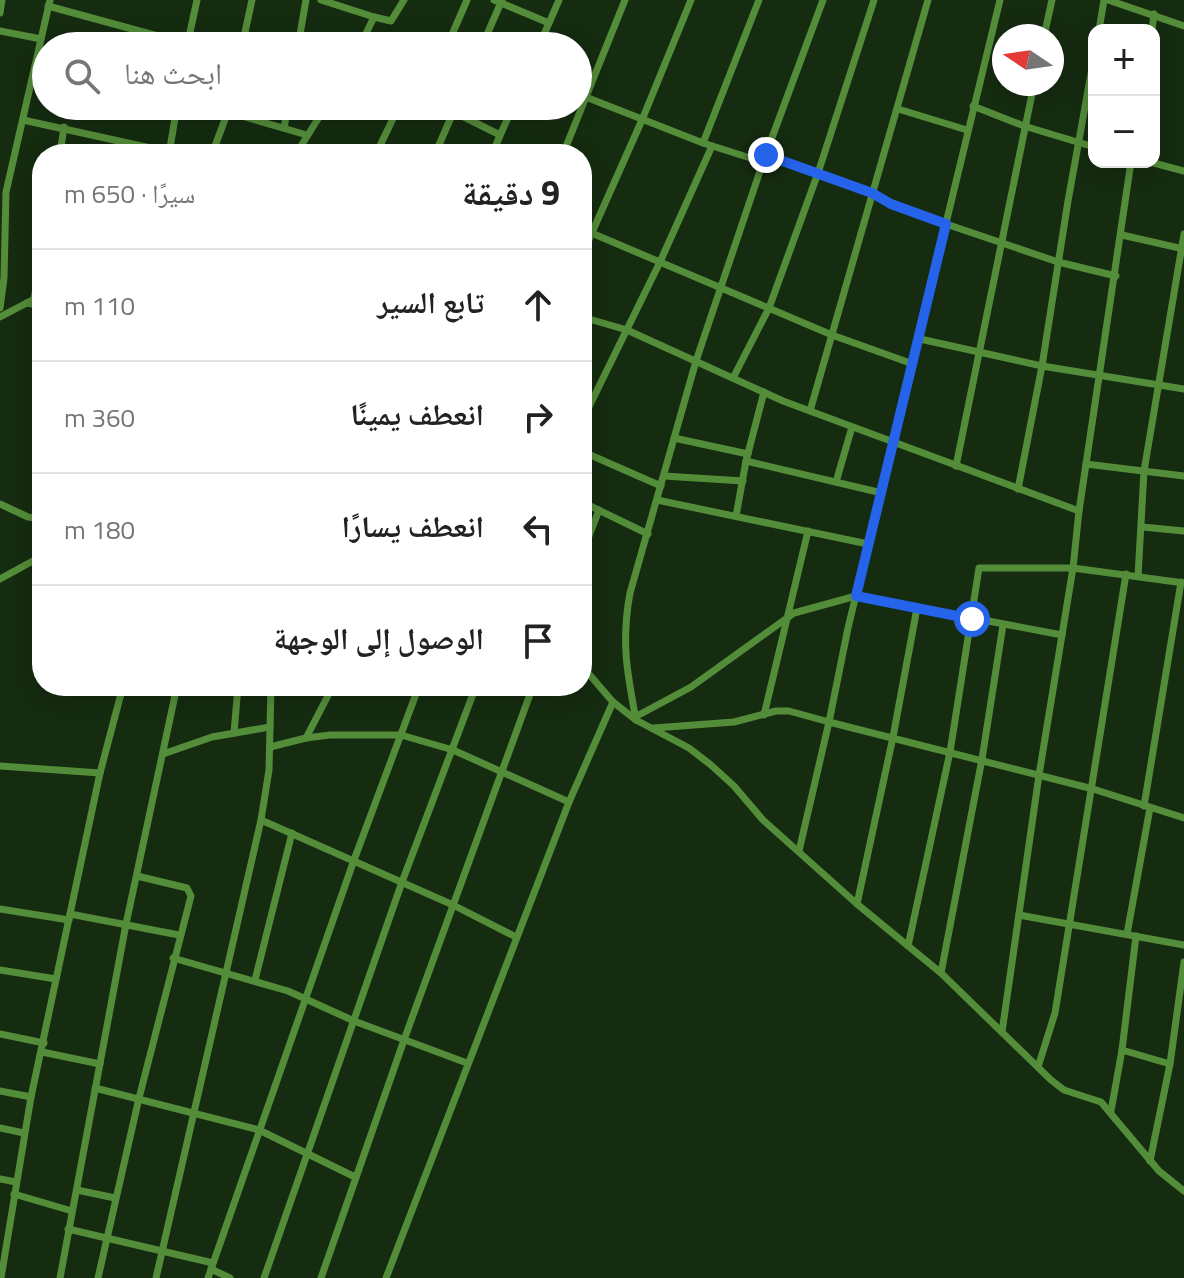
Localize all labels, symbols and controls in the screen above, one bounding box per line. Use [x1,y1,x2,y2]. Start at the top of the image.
north arrow [992,24,1064,96]
map controls [1088,24,1160,168]
button: + [1088,24,1160,96]
search box [32,32,592,120]
text: ابحث هنا [124,50,222,96]
icon: search [60,54,104,98]
button: − [1088,96,1160,168]
route end [748,137,784,173]
text: 9 دقيقة [462,166,560,218]
text: سيرًا · 650 m [64,174,195,213]
text: تابع السير [377,279,484,325]
icon: ahead [516,283,560,327]
text: 110 m [64,286,135,325]
text: انعطف يمينًا [350,391,484,437]
icon: right [516,395,560,439]
text: 360 m [64,398,135,437]
text: انعطف يسارًا [341,503,484,549]
icon: left [516,507,560,551]
text: 180 m [64,510,135,549]
route start [954,601,990,637]
text: الوصول إلى الوجهة [274,615,484,661]
icon: arrive [516,619,560,663]

